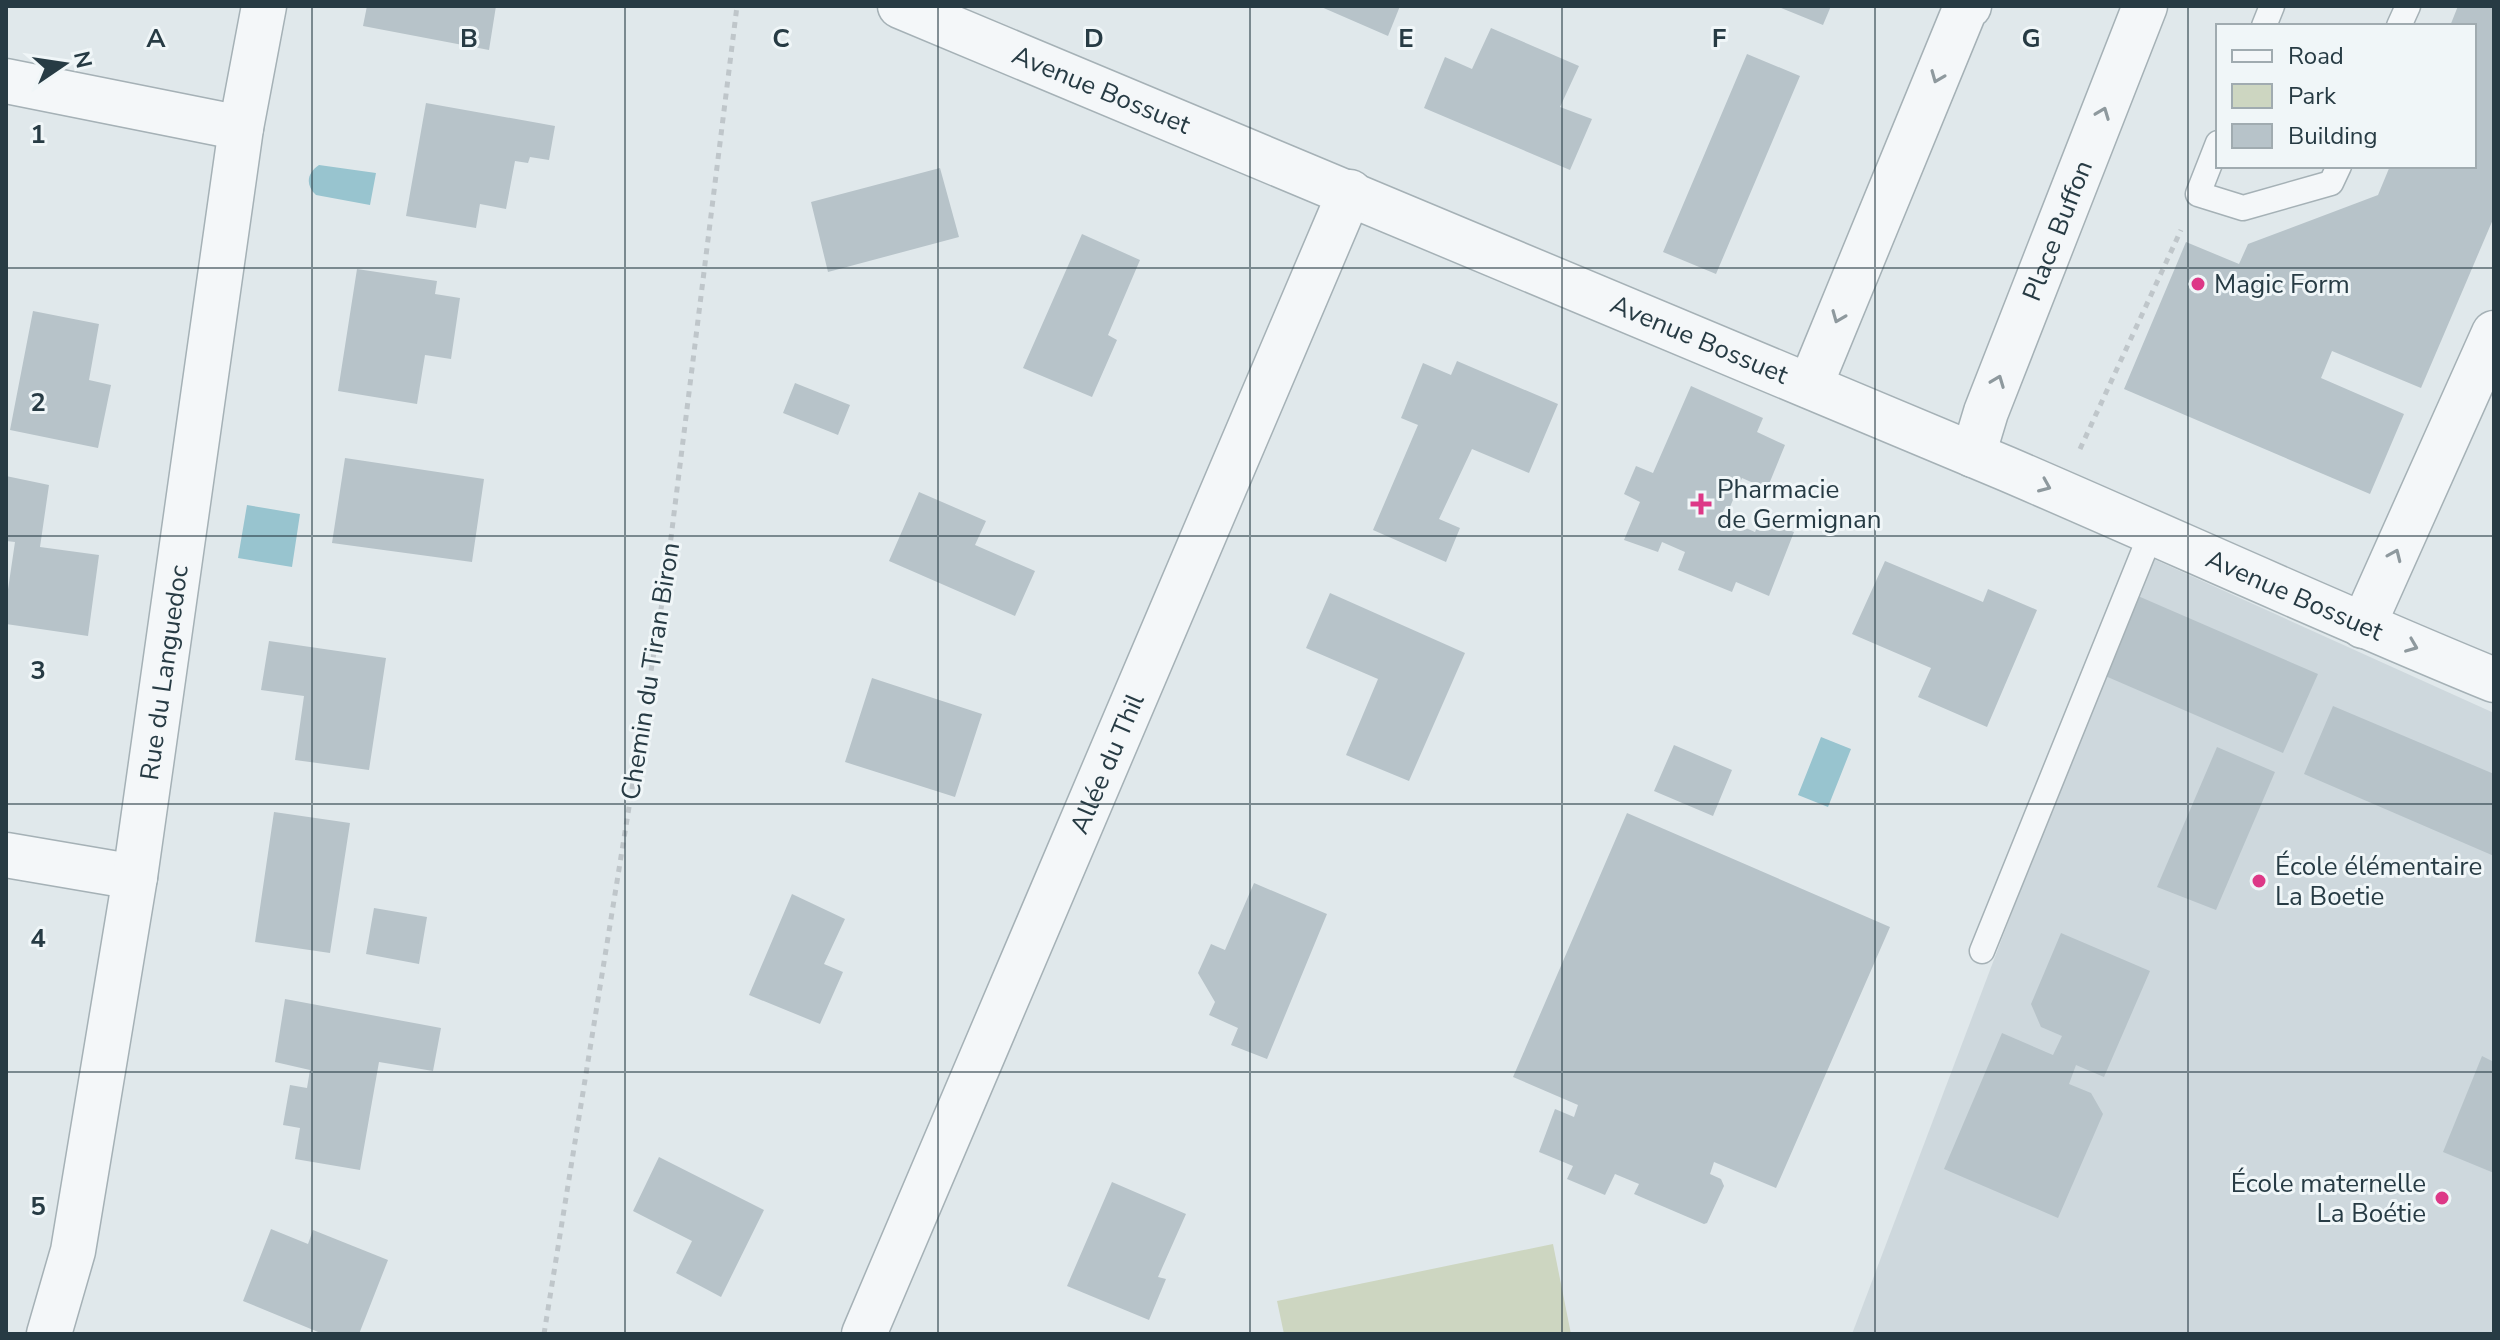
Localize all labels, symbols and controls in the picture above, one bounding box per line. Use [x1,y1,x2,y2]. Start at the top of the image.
text: A [146,21,166,56]
text: B [460,21,478,56]
text: C [772,21,790,56]
text: D [1084,21,1104,56]
text: E [1398,21,1414,56]
text: F [1712,21,1726,56]
text: G [2021,21,2041,56]
north arrow [24,24,104,104]
legend [2216,24,2476,168]
street label: Avenue Bossuet [1007,37,1196,143]
text: Road [2288,40,2344,72]
text: N [66,48,99,71]
one-way arrow [1931,69,1947,83]
text: Park [2288,80,2337,112]
one-way arrow [2093,107,2110,121]
text: 1 [30,117,46,152]
text: Building [2288,120,2378,152]
street label: Place Buffon [2014,155,2101,306]
place label: Magic Form [2214,267,2350,302]
marker: Magic Form [2189,275,2207,293]
street label: Avenue Bossuet [1605,287,1794,393]
one-way arrow [1831,309,1848,323]
one-way arrow [1988,375,2005,389]
text: 2 [30,385,46,420]
place label: Pharmacie de Germignan [1717,472,1882,537]
one-way arrow [2037,476,2051,492]
marker: Pharmacie de Germignan [1692,495,1710,513]
street label: Chemin du Tiran Biron [613,540,688,802]
street label: Avenue Bossuet [2200,541,2389,650]
one-way arrow [2385,549,2401,563]
street label: Rue du Languedoc [132,563,197,783]
one-way arrow [2404,636,2418,653]
text: 3 [30,653,46,688]
street label: Allée du Thil [1062,688,1153,839]
place label: École élémentaire La Boetie [2275,849,2482,914]
marker: École élémentaire La Boetie [2250,872,2268,890]
text: 4 [30,921,46,956]
place label: École maternelle La Boétie [2231,1166,2426,1231]
text: 5 [30,1189,46,1224]
marker: École maternelle La Boétie [2433,1189,2451,1207]

